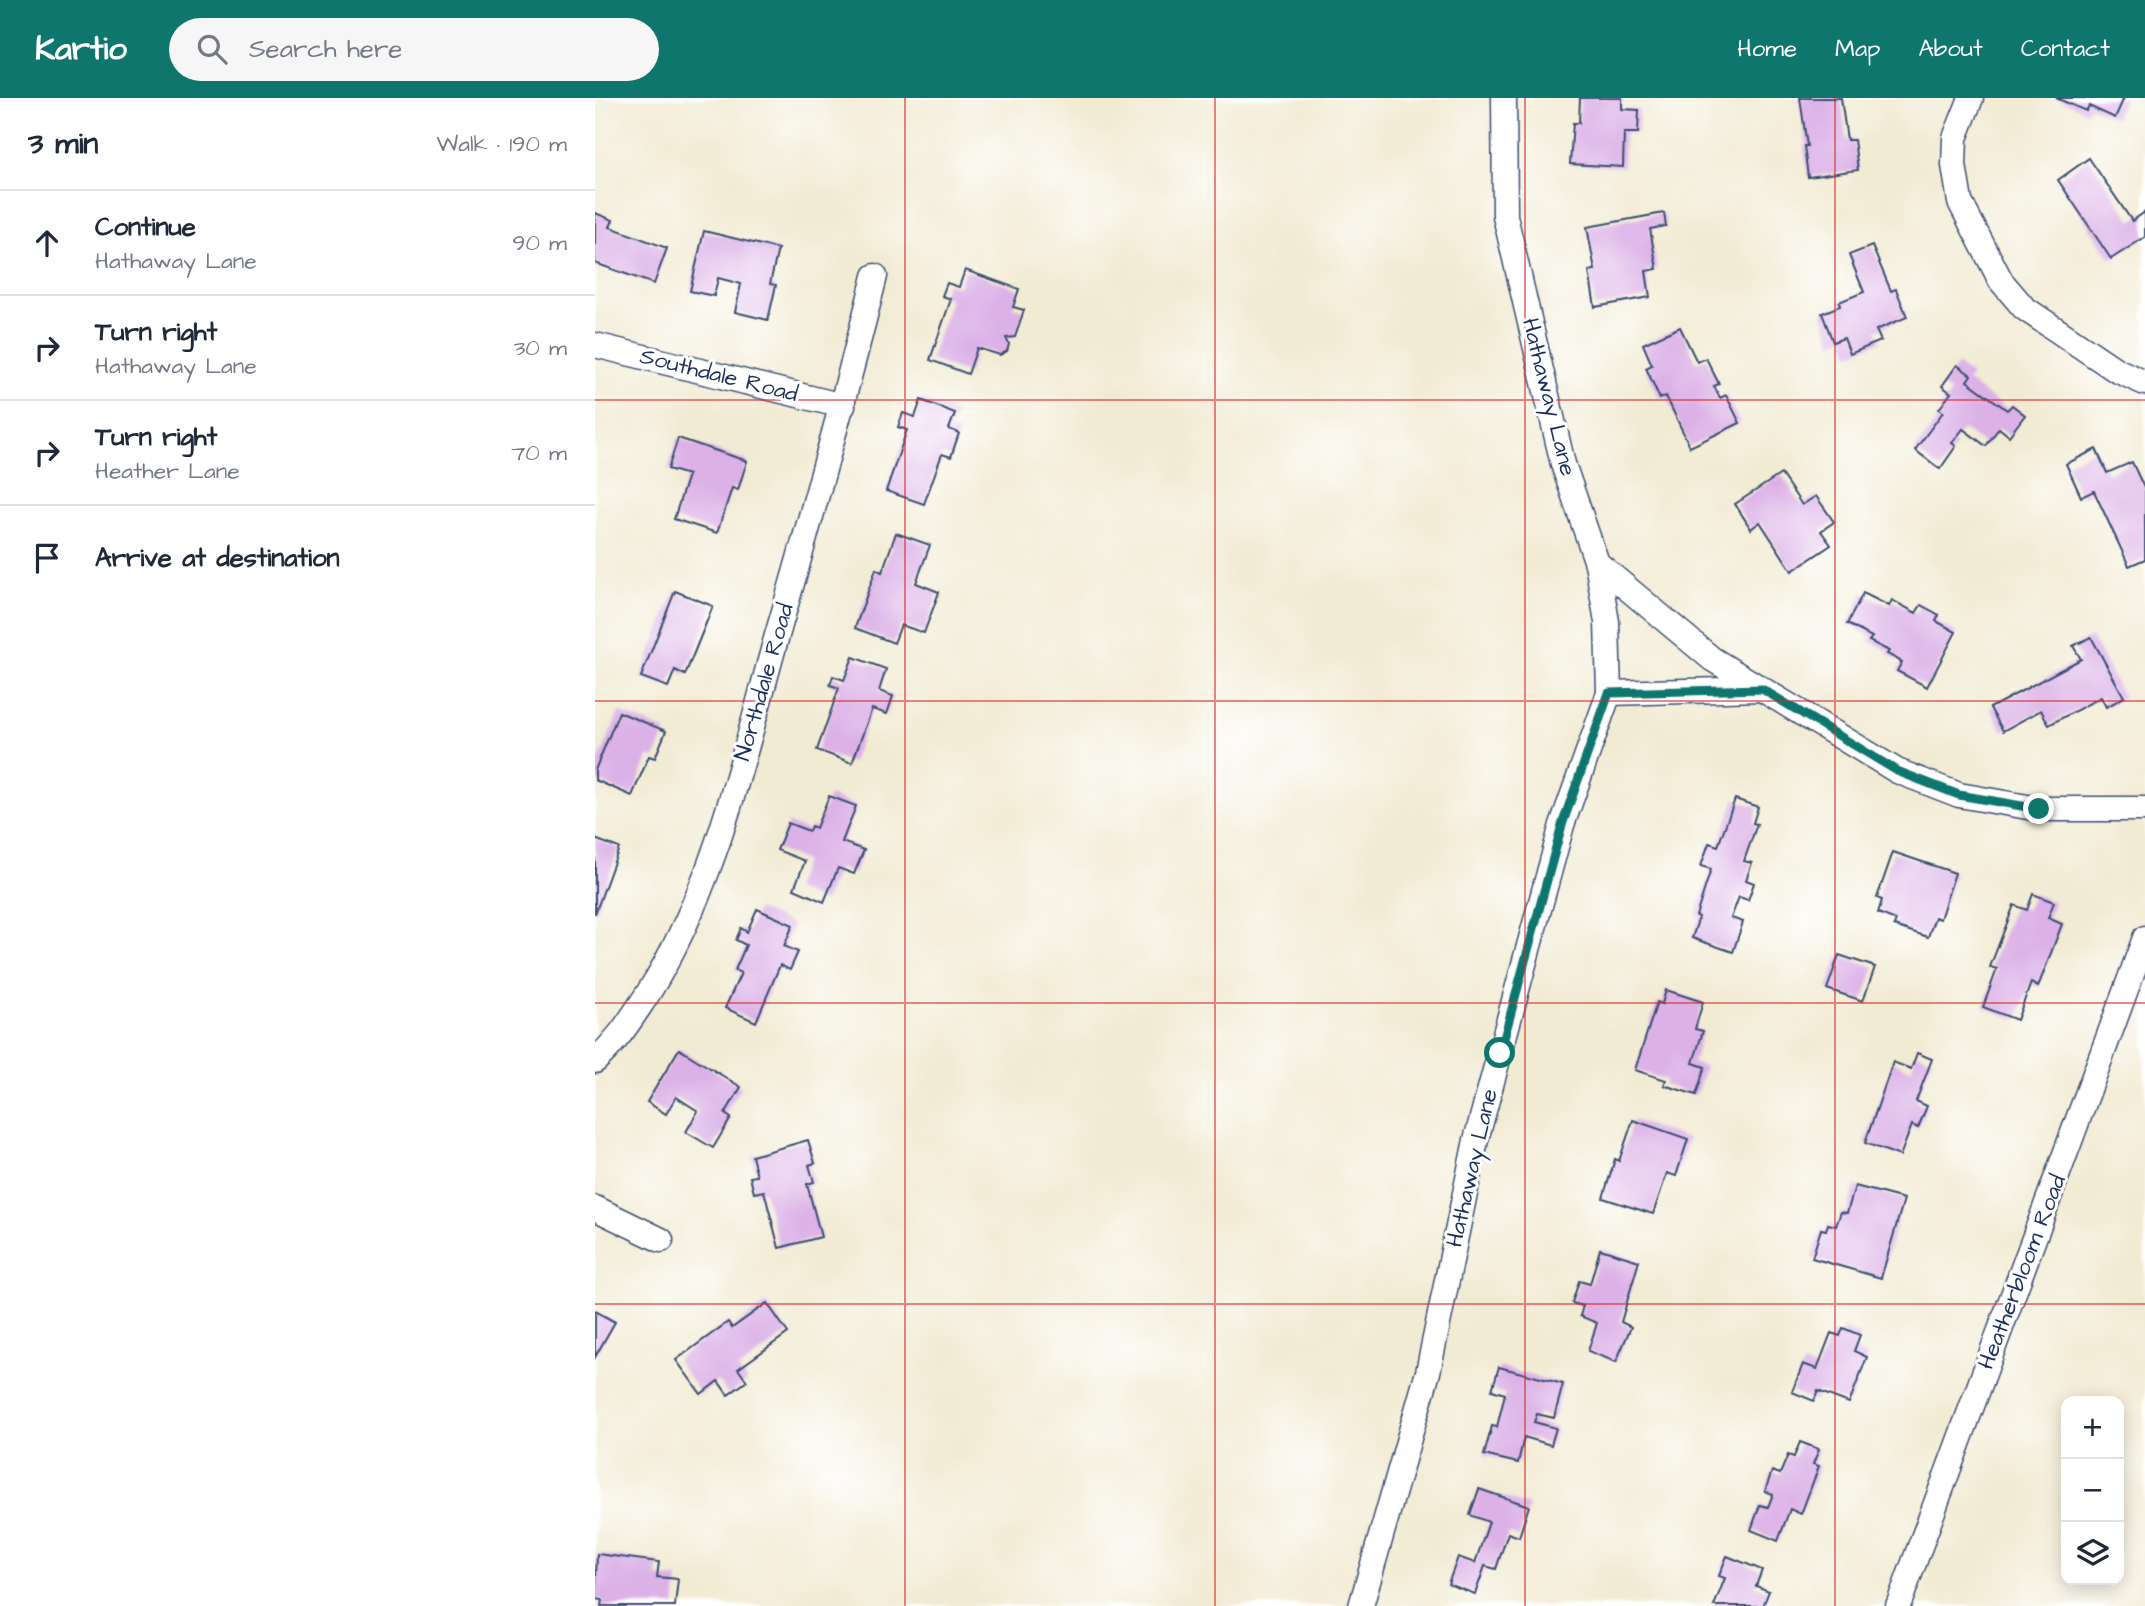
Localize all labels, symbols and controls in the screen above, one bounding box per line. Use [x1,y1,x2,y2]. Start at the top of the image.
search box [169,18,659,81]
text: Kartio [35,26,127,72]
icon: search [193,30,231,68]
text: Search here [249,31,402,67]
text: Home [1737,32,1797,66]
text: Map [1835,32,1880,66]
text: About [1918,32,1983,66]
text: Contact [2021,32,2110,66]
text: 3 min [28,123,98,165]
text: Walk · 190 m [437,128,567,160]
text: Continue [95,209,196,245]
icon: ahead [28,224,66,262]
text: 90 m [512,227,567,259]
text: Hathaway Lane [95,245,257,277]
text: Turn right [95,314,217,350]
street label: Hathaway Lane [1513,315,1584,480]
icon: right [28,329,66,367]
text: 30 m [514,332,567,364]
street label: Southdale Road [637,340,802,410]
text: Hathaway Lane [95,350,257,382]
text: Turn right [95,419,217,455]
icon: right [28,434,66,472]
text: 70 m [511,437,567,469]
text: Heather Lane [95,455,240,487]
icon: arrive [28,539,66,577]
text: Arrive at destination [95,540,340,576]
street label: Northdale Road [726,599,802,764]
route end [2023,793,2054,824]
route start [1484,1037,1515,1068]
street label: Hathaway Lane [1438,1086,1507,1251]
street label: Heatherbloom Road [1970,1170,2074,1374]
map controls [2061,1396,2124,1585]
button: + [2061,1396,2124,1459]
button: − [2061,1459,2124,1522]
button: layers [2061,1522,2124,1585]

